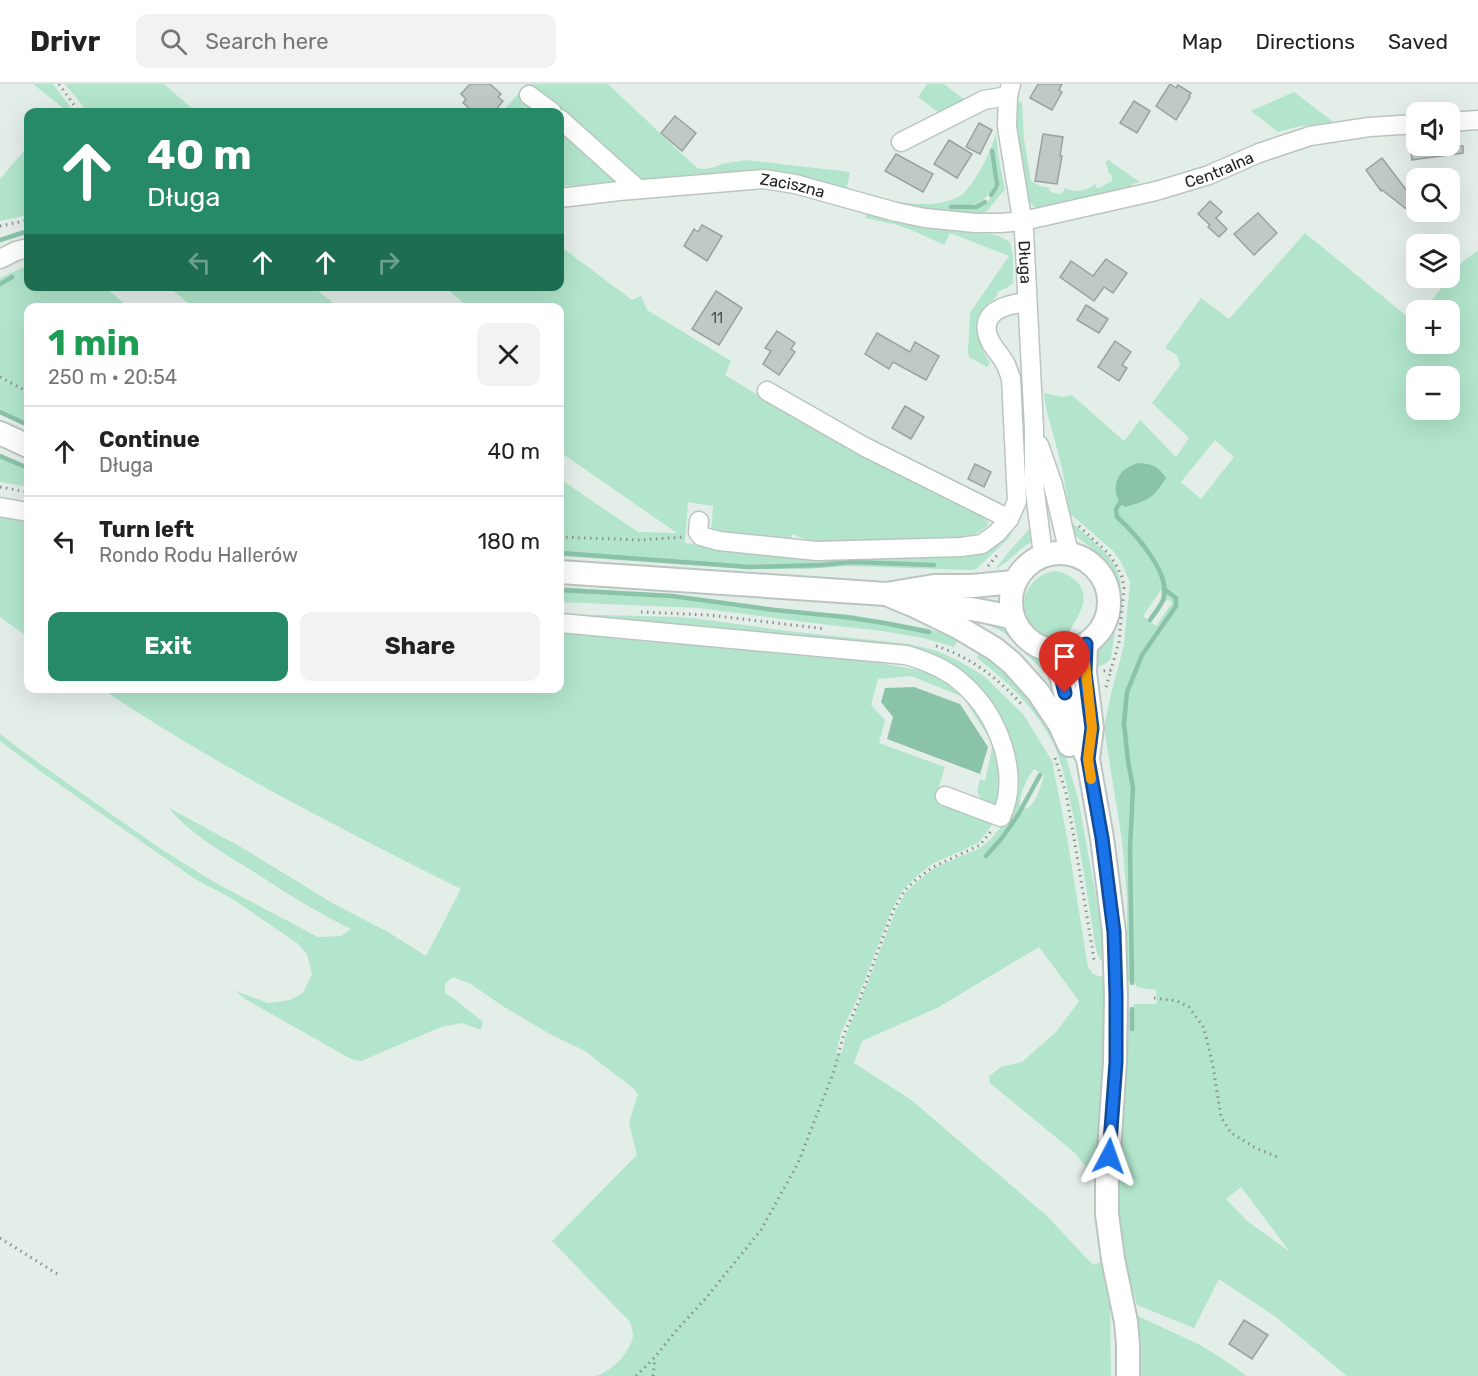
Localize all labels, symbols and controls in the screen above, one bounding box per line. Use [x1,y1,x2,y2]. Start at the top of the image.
search box [136,14,556,68]
text: Drivr [30,25,100,58]
icon: search [157,25,190,58]
text: Search here [205,28,329,55]
text: Map [1182,29,1223,54]
text: Directions [1256,29,1355,54]
text: Saved [1388,29,1448,54]
map controls [1406,102,1460,420]
button: sound [1406,102,1460,156]
text: 40 m [147,130,252,180]
icon: ahead [48,132,126,210]
street label: Centralna [1182,147,1256,191]
button: search [1406,168,1460,222]
street label: Zaciszna [759,169,827,201]
text: Długa [147,181,220,213]
button: layers [1406,234,1460,288]
street label: Długa [1015,240,1036,284]
icon: left [183,246,216,279]
icon: ahead [246,246,279,279]
icon: ahead [309,246,342,279]
icon: right [372,246,405,279]
button: + [1406,300,1460,354]
house number: 11 [711,310,723,327]
text: 1 min [48,321,140,364]
button: close [477,323,540,386]
text: 250 m · 20:54 [48,365,177,389]
button: − [1406,366,1460,420]
text: Continue [99,426,200,453]
icon: ahead [48,435,81,468]
text: 40 m [487,438,540,465]
text: Długa [99,453,153,477]
text: Turn left [99,516,194,543]
icon: left [48,525,81,558]
text: 180 m [478,528,540,555]
text: Rondo Rodu Hallerów [99,543,298,567]
button: Exit [48,612,288,681]
button: Share [300,612,540,681]
pin [1039,631,1090,693]
icon: arrive [1048,640,1081,673]
position arrow [1077,1124,1141,1188]

